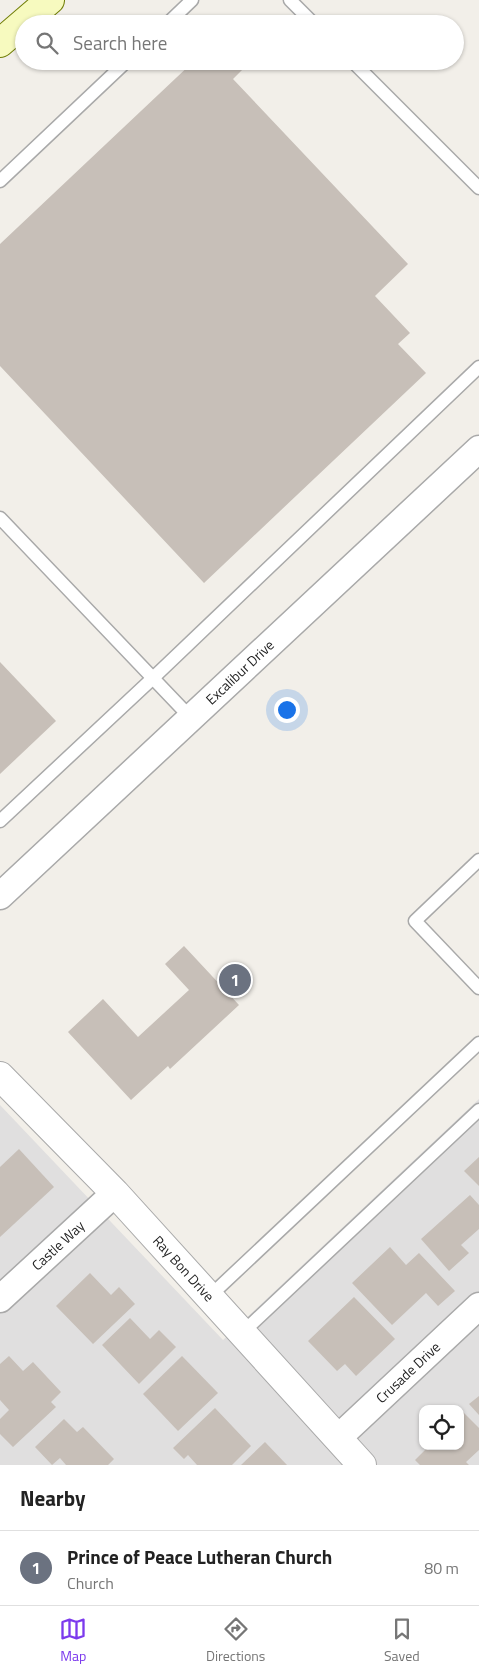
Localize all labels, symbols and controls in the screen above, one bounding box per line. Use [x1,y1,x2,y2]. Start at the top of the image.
search box [15,15,464,70]
text: Search here [73,28,167,57]
icon: search [33,29,61,57]
street label: Excalibur Drive [201,635,278,709]
your location [274,697,300,723]
pin: 1 [219,961,251,999]
street label: Castle Way [27,1215,89,1275]
street label: Ray Bon Drive [148,1230,219,1306]
street label: Crusade Drive [371,1336,445,1408]
map controls [419,1405,464,1450]
button: locate [419,1405,464,1450]
text: Nearby [20,1482,85,1514]
text: Prince of Peace Lutheran Church [67,1542,332,1571]
text: 1 [32,1556,40,1580]
text: 80 m [424,1556,459,1580]
text: Church [67,1571,114,1595]
tab: Map [59,1615,87,1666]
tab: Directions [206,1615,265,1666]
tab: Saved [384,1615,420,1666]

